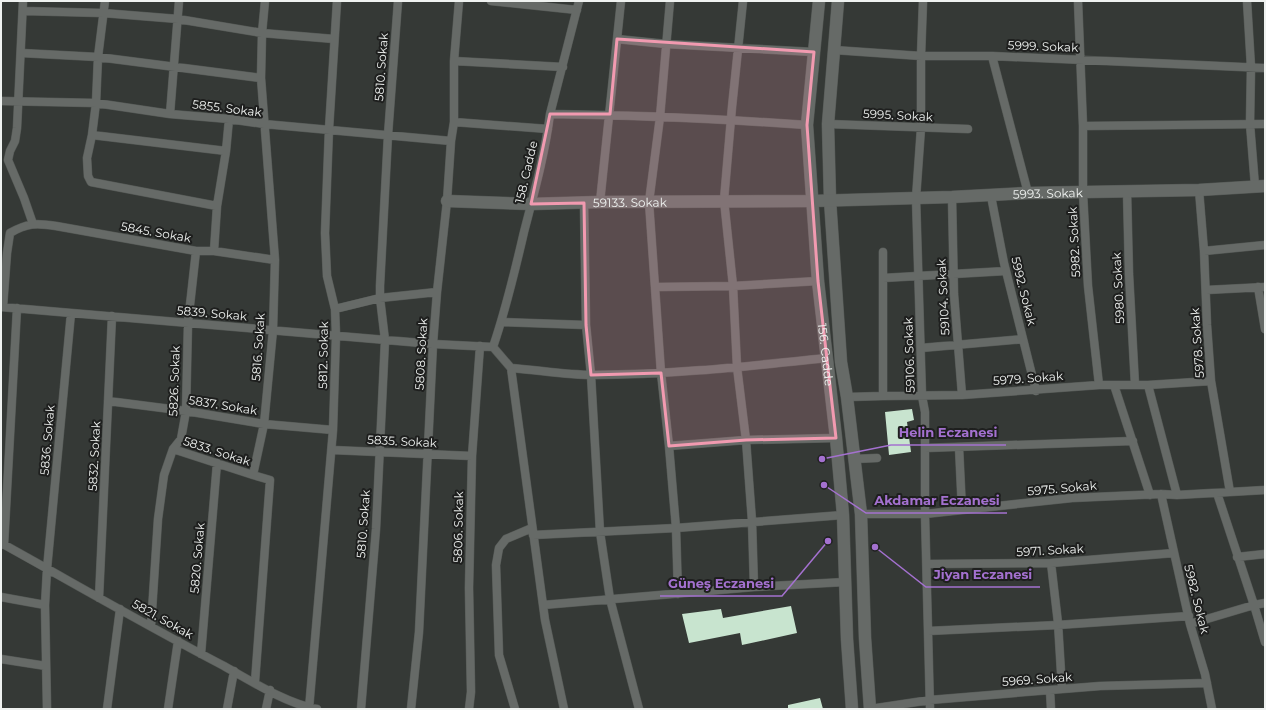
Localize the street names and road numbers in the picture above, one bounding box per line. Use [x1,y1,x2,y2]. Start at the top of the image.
street label: 5810. Sokak [371,31,391,102]
street label: 5999. Sokak [1008,37,1079,55]
street label: 5855. Sokak [191,96,263,120]
street label: 5995. Sokak [863,106,934,124]
street label: 158. Cadde [512,139,540,205]
street label: 5993. Sokak [1012,185,1084,201]
street label: 59133. Sokak [593,194,668,210]
street label: 5982. Sokak [1065,206,1083,278]
street label: 5845. Sokak [120,218,193,246]
street label: 5980. Sokak [1109,251,1127,324]
street label: 5992. Sokak [1008,255,1040,328]
street label: 59104. Sokak [933,258,952,336]
street label: 5839. Sokak [176,302,248,324]
street label: 5978. Sokak [1187,306,1207,379]
street label: 5816. Sokak [248,312,268,382]
street label: 59106. Sokak [900,316,918,393]
street label: 5808. Sokak [412,317,430,390]
street label: 5812. Sokak [315,320,331,389]
street label: 156. Cadde [815,322,837,387]
street label: 5826. Sokak [165,345,183,417]
street label: 5979. Sokak [992,368,1064,388]
street label: 5837. Sokak [188,392,259,418]
street label: 5836. Sokak [36,403,58,476]
street label: 5832. Sokak [85,420,103,491]
street label: 5835. Sokak [367,432,438,450]
street label: 5833. Sokak [181,433,253,469]
street label: 5975. Sokak [1027,477,1098,499]
street label: 5810. Sokak [353,488,373,559]
street label: 5806. Sokak [450,490,466,563]
street label: 5820. Sokak [186,521,208,594]
street label: 5971. Sokak [1016,541,1085,559]
street label: 5982. Sokak [1181,563,1213,636]
street label: 5821. Sokak [130,596,197,642]
street label: 5969. Sokak [1001,669,1073,689]

